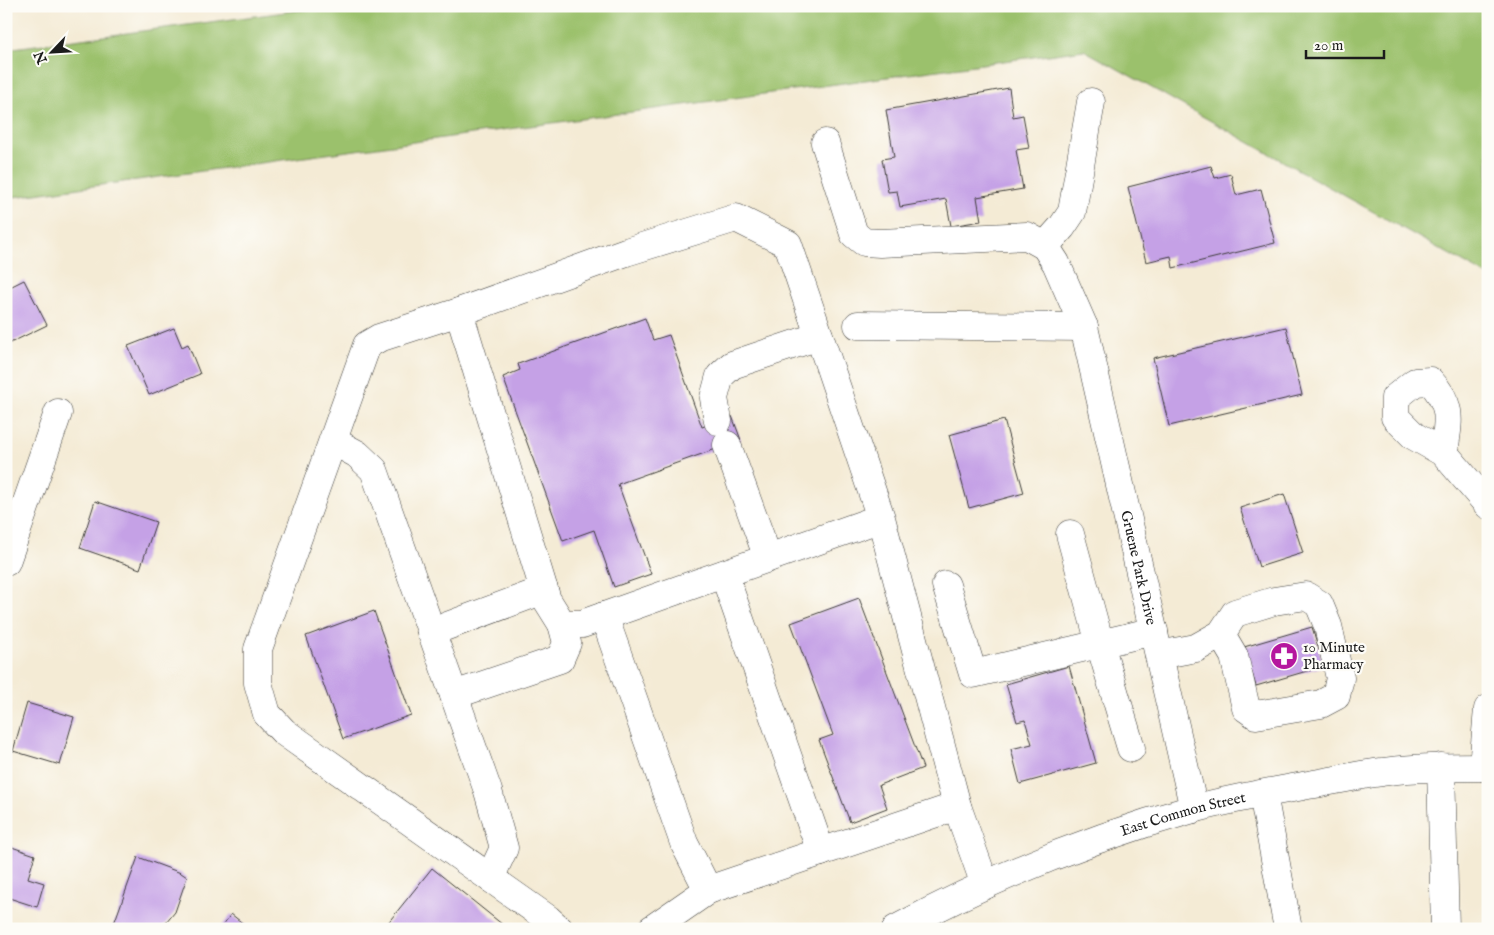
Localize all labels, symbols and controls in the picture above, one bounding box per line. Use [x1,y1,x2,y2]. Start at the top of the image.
north arrow [28,28,78,78]
scale bar [1306,28,1384,60]
text: 20 m [1314,36,1344,55]
text: N [30,48,52,67]
street label: Gruene Park Drive [1116,509,1161,627]
place label: 10 Minute Pharmacy [1303,638,1365,674]
pharmacy icon: 10 Minute Pharmacy [1269,641,1299,671]
street label: East Common Street [1118,788,1247,841]

